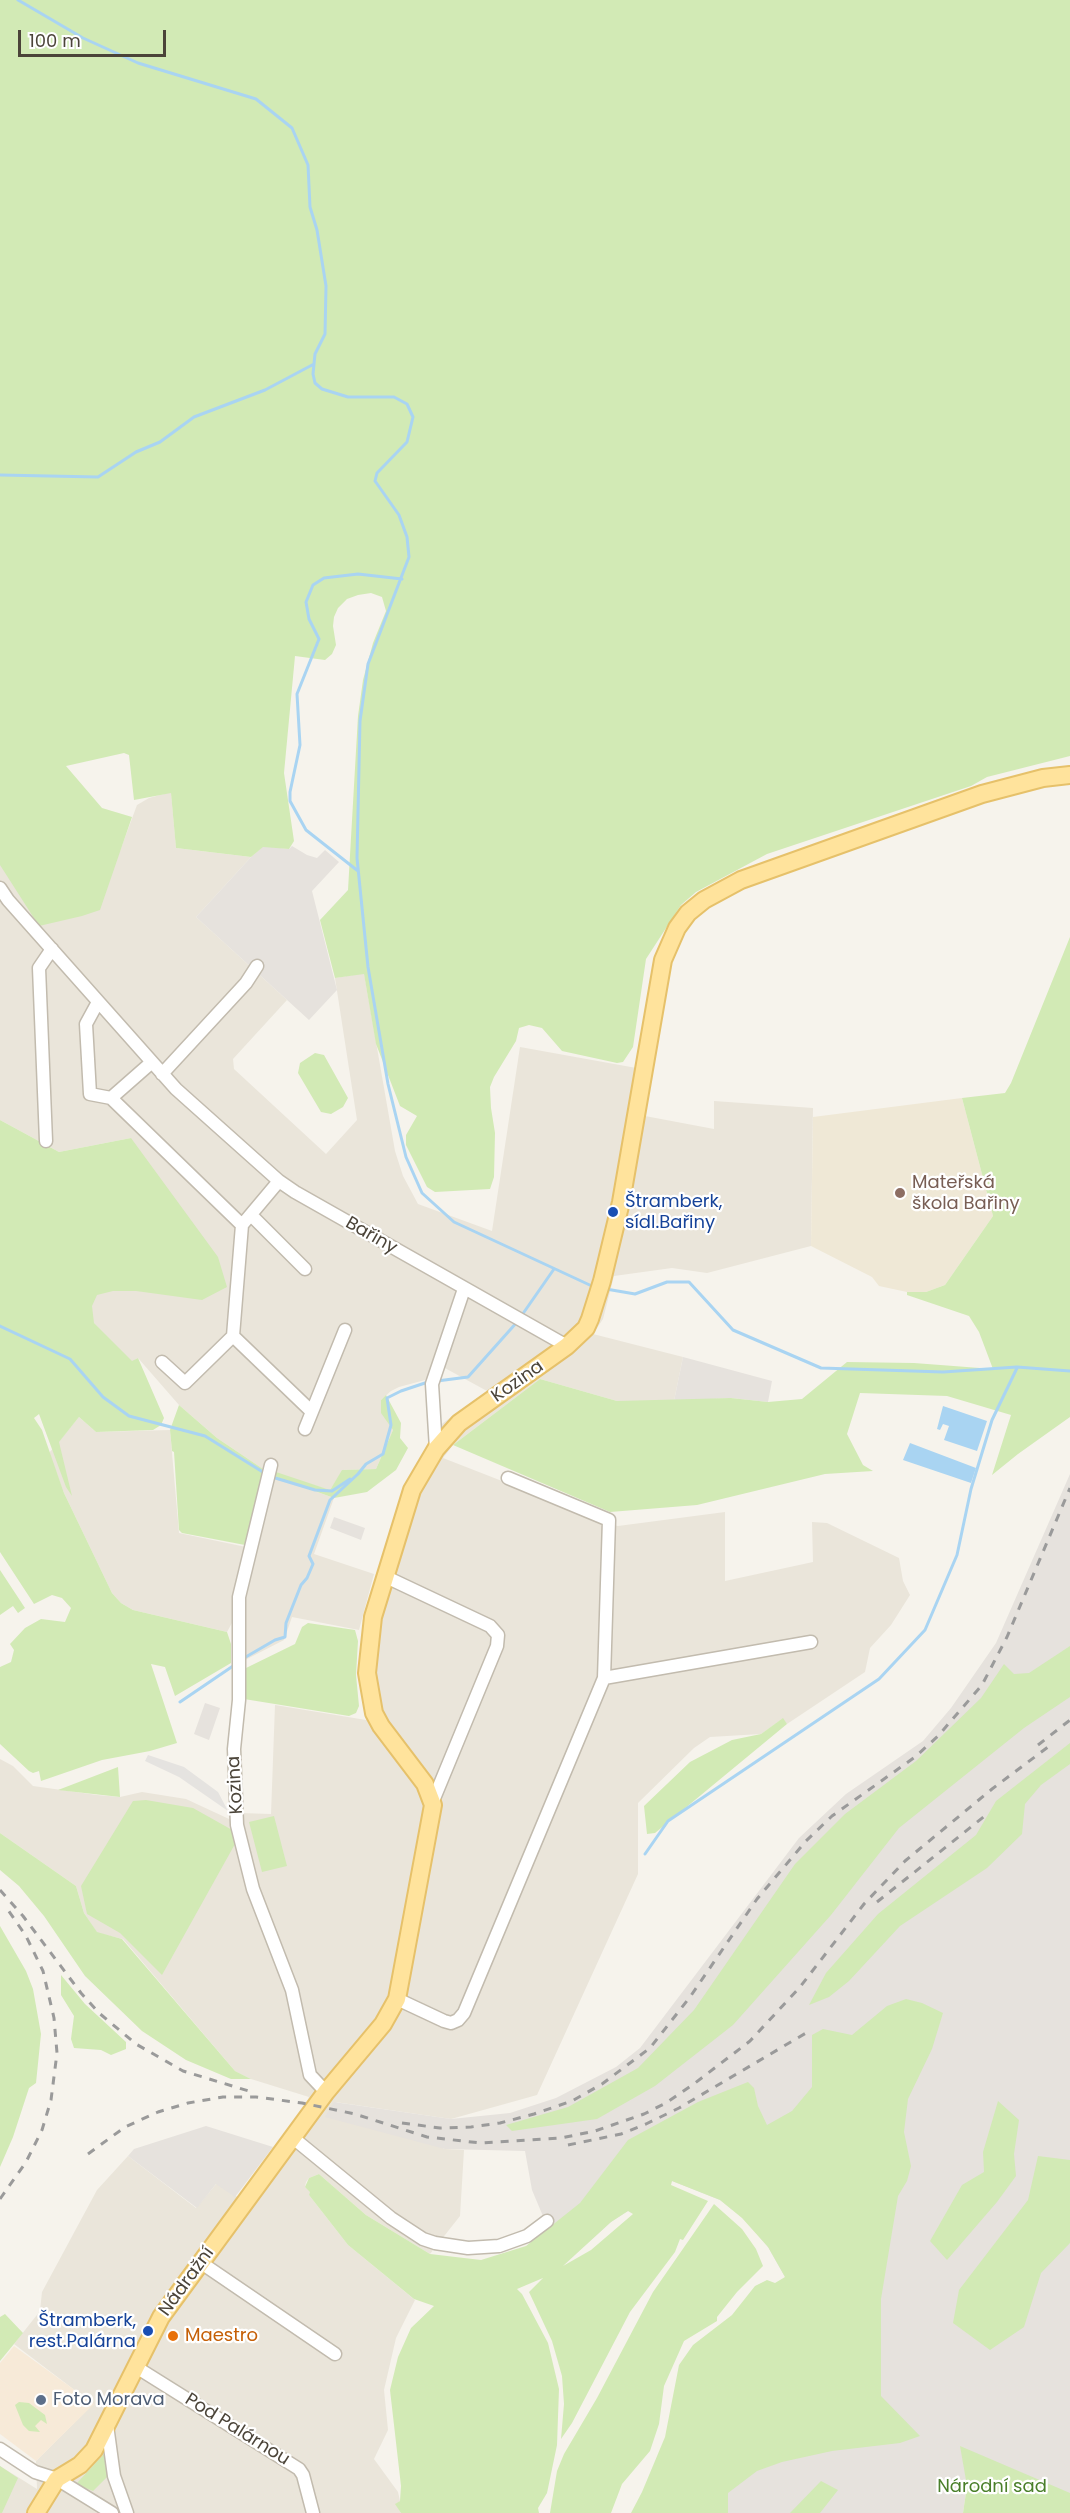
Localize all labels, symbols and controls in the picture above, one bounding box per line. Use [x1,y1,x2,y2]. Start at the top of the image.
scale bar [21,18,170,56]
text: 100 m [29,28,81,53]
place label: Mateřská škola Bařiny [912,1172,1020,1214]
marker: Mateřská škola Bařiny [893,1186,907,1200]
place label: Štramberk, sídl.Bařiny [625,1191,722,1234]
marker: Štramberk, sídl.Bařiny [606,1205,620,1219]
street label: Bařiny [341,1213,401,1259]
street label: Kozina [488,1356,548,1408]
street label: Kozina [224,1755,248,1815]
street label: Nádražní [155,2243,219,2321]
place label: Štramberk, rest.Palárna [29,2310,136,2352]
marker: Štramberk, rest.Palárna [141,2324,155,2338]
place label: Maestro [185,2325,258,2347]
marker: Maestro [166,2329,180,2343]
place label: Foto Morava [53,2389,165,2411]
street label: Pod Palárnou [181,2389,293,2471]
marker: Foto Morava [34,2393,48,2407]
park label: Národní sad [937,2476,1047,2498]

